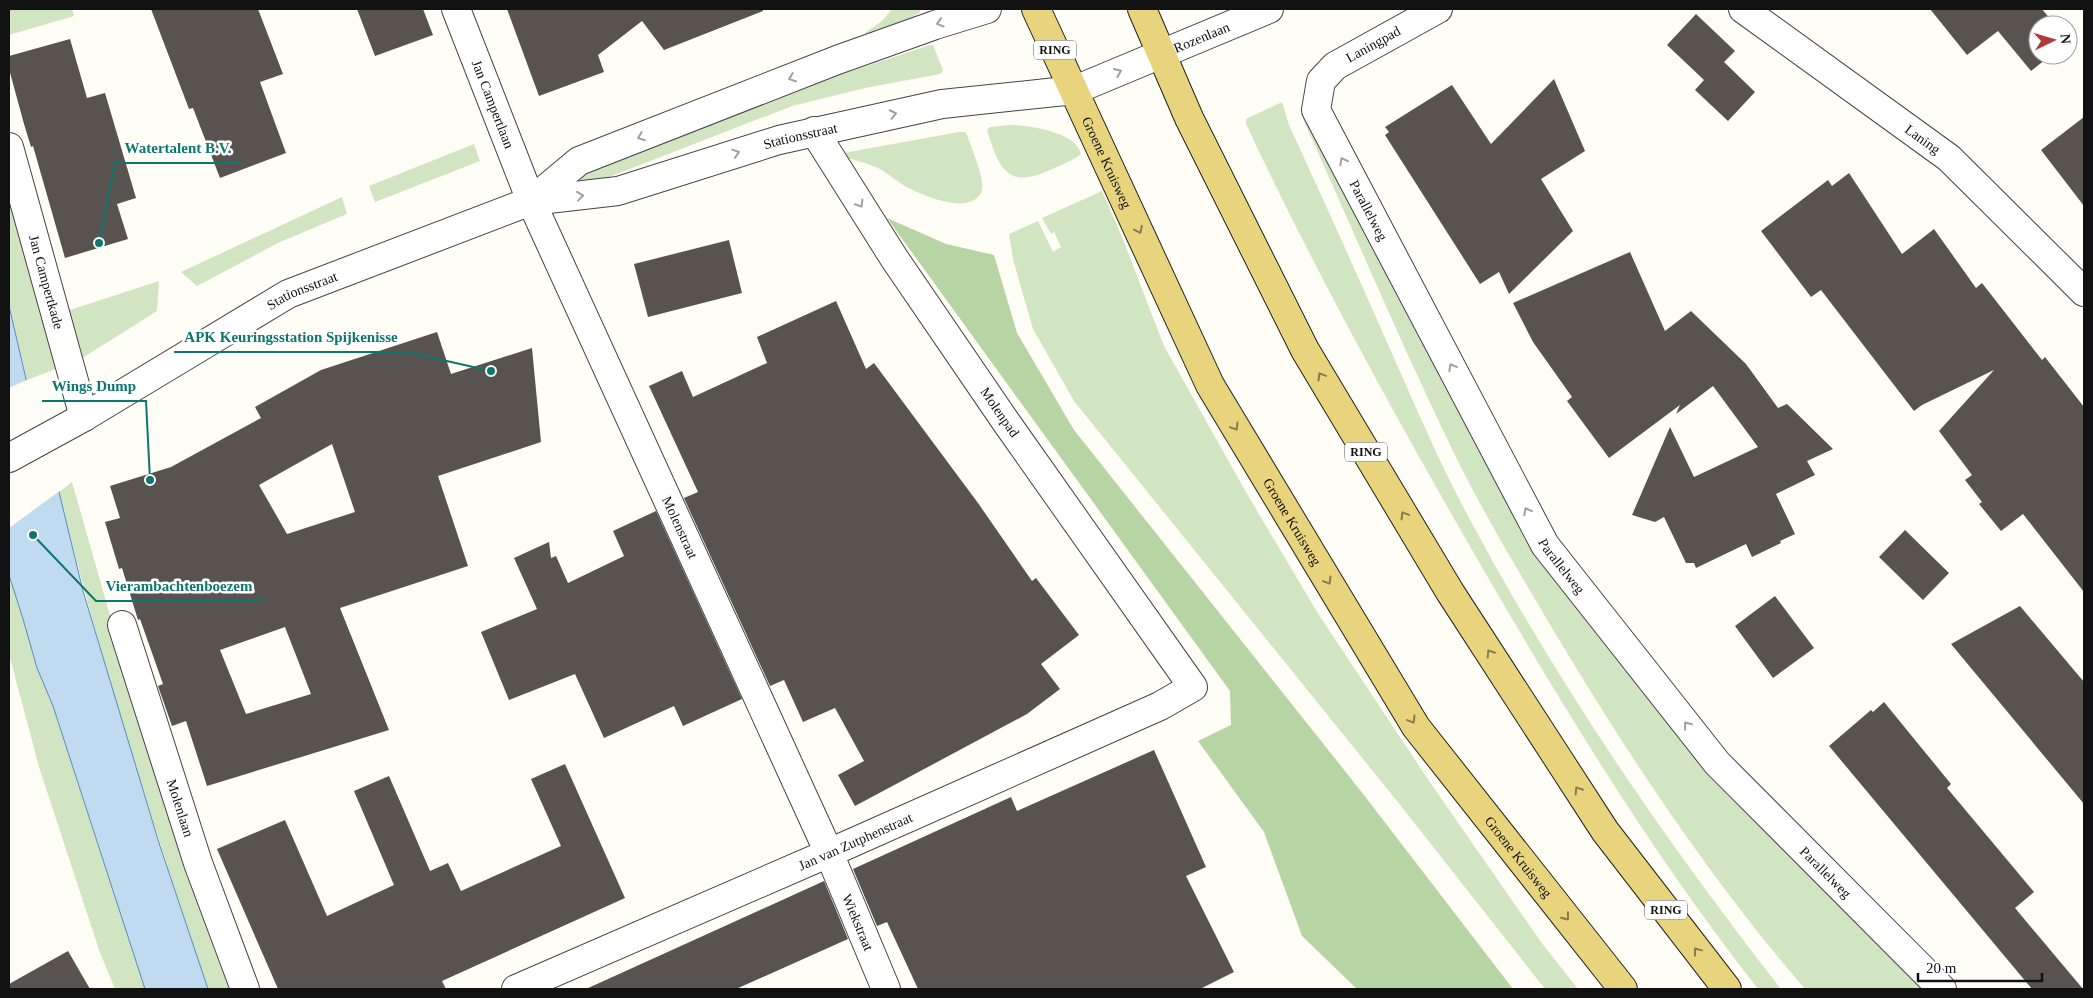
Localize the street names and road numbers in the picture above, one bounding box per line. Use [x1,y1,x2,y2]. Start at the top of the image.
street label: Rozenlaan [1171,19,1232,56]
street label: Laningpad [1343,23,1403,66]
road number: RING [1034,40,1076,60]
street label: Jan Campertlaan [469,58,517,151]
street label: Groene Kruisweg [1079,114,1134,211]
street label: Stationsstraat [762,120,839,152]
street label: Laning [1902,122,1943,157]
street label: Parallelweg [1346,178,1390,243]
street label: Jan Campertkade [26,233,66,331]
street label: Stationsstraat [264,269,340,313]
street label: Molenpad [977,385,1022,440]
road number: RING [1345,442,1387,462]
street label: Groene Kruisweg [1260,476,1324,568]
street label: Molenstraat [659,494,700,561]
street label: Parallelweg [1535,536,1588,597]
street label: Molenlaan [164,777,196,839]
street label: Jan van Zutphenstraat [796,810,915,873]
street label: Groene Kruisweg [1482,814,1555,901]
street label: Parallelweg [1797,844,1854,901]
street label: Wiekstraat [839,892,876,953]
road number: RING [1645,900,1687,920]

